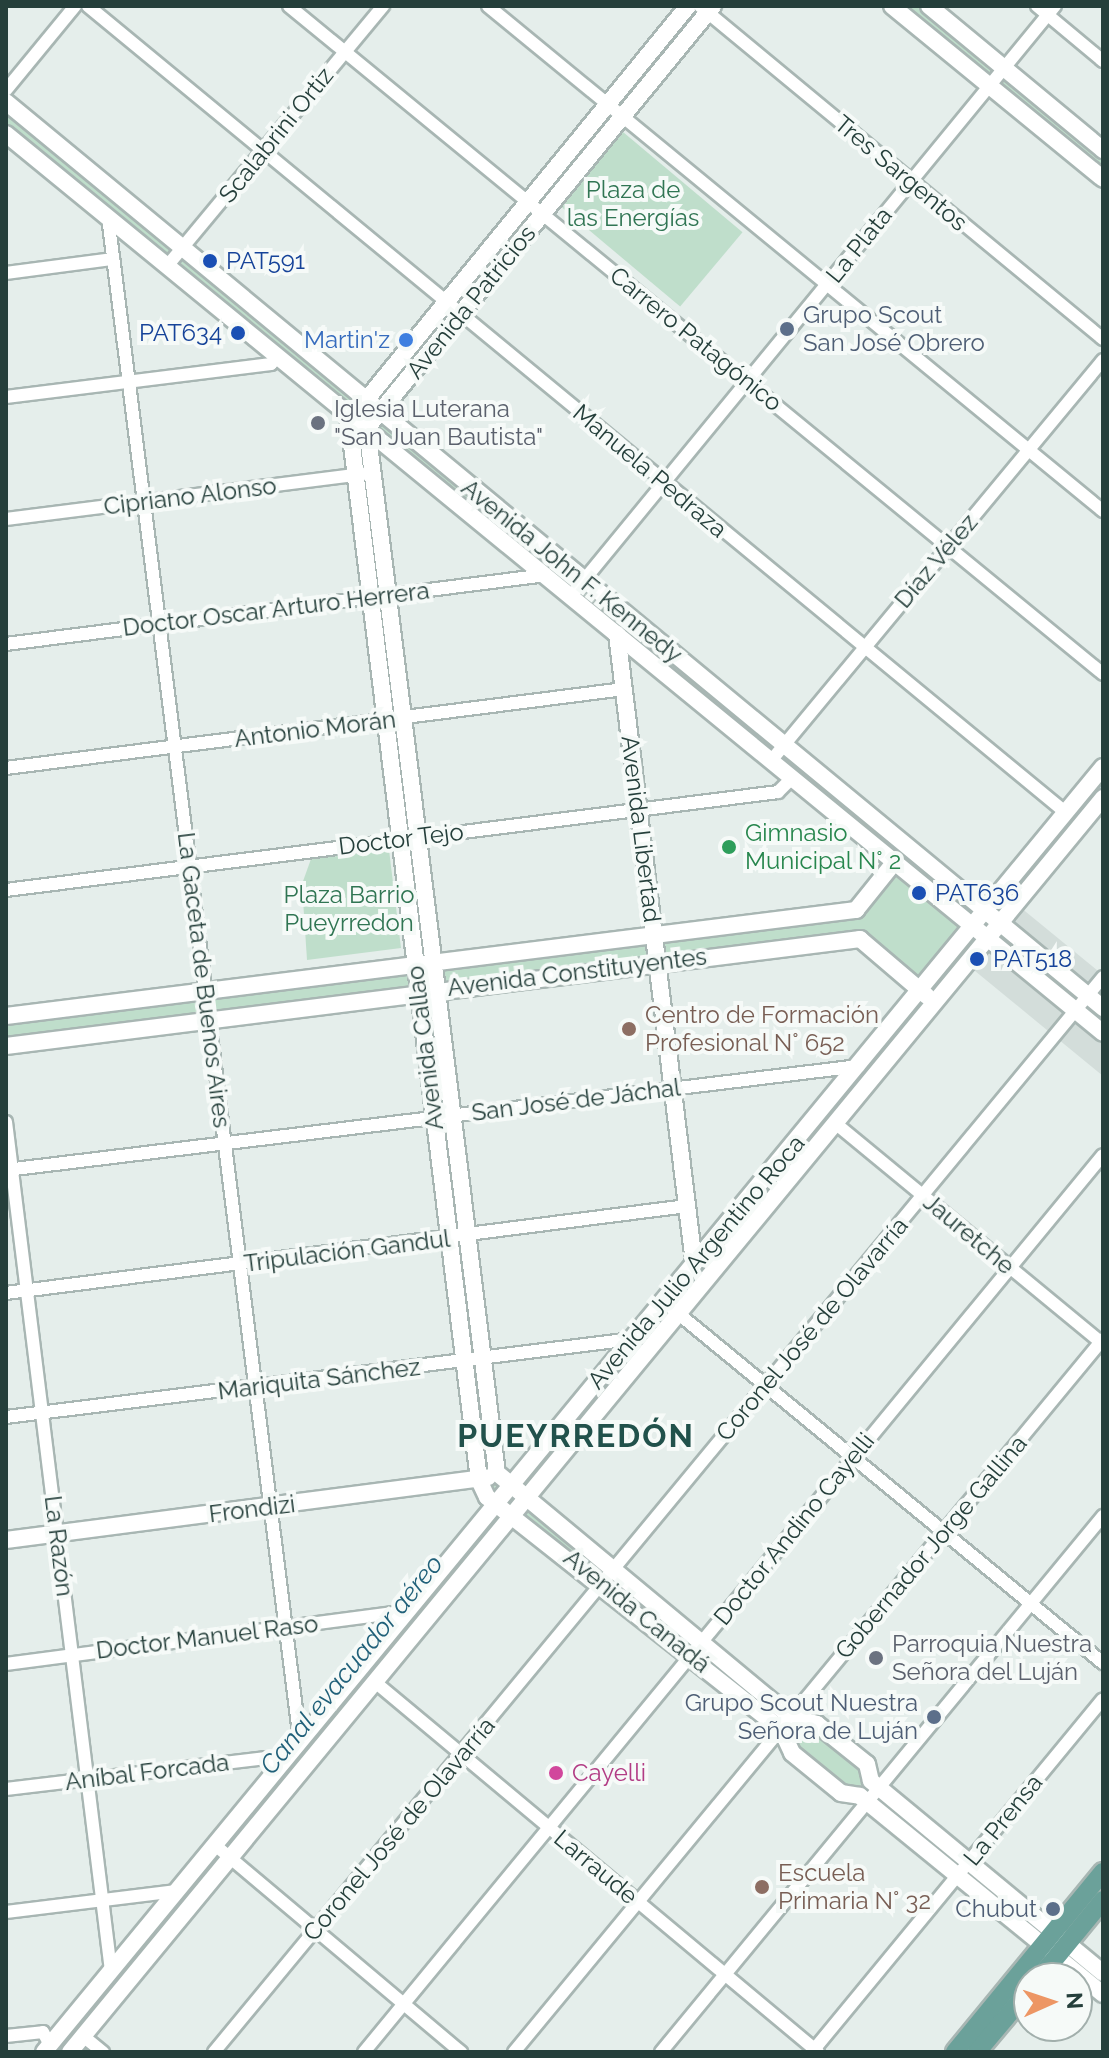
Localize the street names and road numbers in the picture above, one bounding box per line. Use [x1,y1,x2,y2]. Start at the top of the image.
street label: Scalabrini Ortiz [213,62,339,208]
street label: Tres Sargentos [829,109,973,237]
street label: La Plata [820,201,898,289]
street label: Avenida Patricios [400,220,542,384]
street label: Carrero Patagónico [604,261,788,417]
street label: Manuela Pedraza [567,398,733,544]
street label: Cipriano Alonso [102,471,278,521]
street label: Avenida John F. Kennedy [456,473,688,669]
street label: Díaz Vélez [888,508,984,614]
street label: Doctor Oscar Arturo Herrera [120,576,432,642]
street label: Antonio Morán [233,705,397,753]
street label: Avenida Libertad [615,734,667,924]
street label: Doctor Tejo [336,817,466,861]
street label: La Gaceta de Buenos Aires [172,830,236,1130]
street label: Avenida Constituyentes [446,942,708,1002]
street label: Avenida Callao [401,964,449,1132]
street label: San José de Jáchal [469,1073,683,1127]
street label: Avenida Julio Argentino Roca [581,1129,811,1395]
street label: Jauretche [918,1188,1020,1280]
street label: Coronel José de Olavarría [710,1211,914,1447]
street label: Tripulación Gandul [242,1224,452,1278]
street label: Mariquita Sánchez [216,1352,422,1406]
street label: Doctor Andino Cayelli [707,1427,881,1631]
street label: Gobernador Jorge Gallina [829,1429,1033,1665]
street label: Frondizi [207,1489,297,1529]
street label: La Razón [39,1494,79,1598]
street label: Avenida Canadá [558,1543,716,1679]
street label: Doctor Manuel Raso [94,1609,320,1665]
street label: Coronel José de Olavarría [297,1711,501,1947]
street label: Aníbal Forcada [63,1748,231,1796]
street label: La Prensa [958,1769,1048,1871]
street label: Larraude [548,1824,644,1910]

